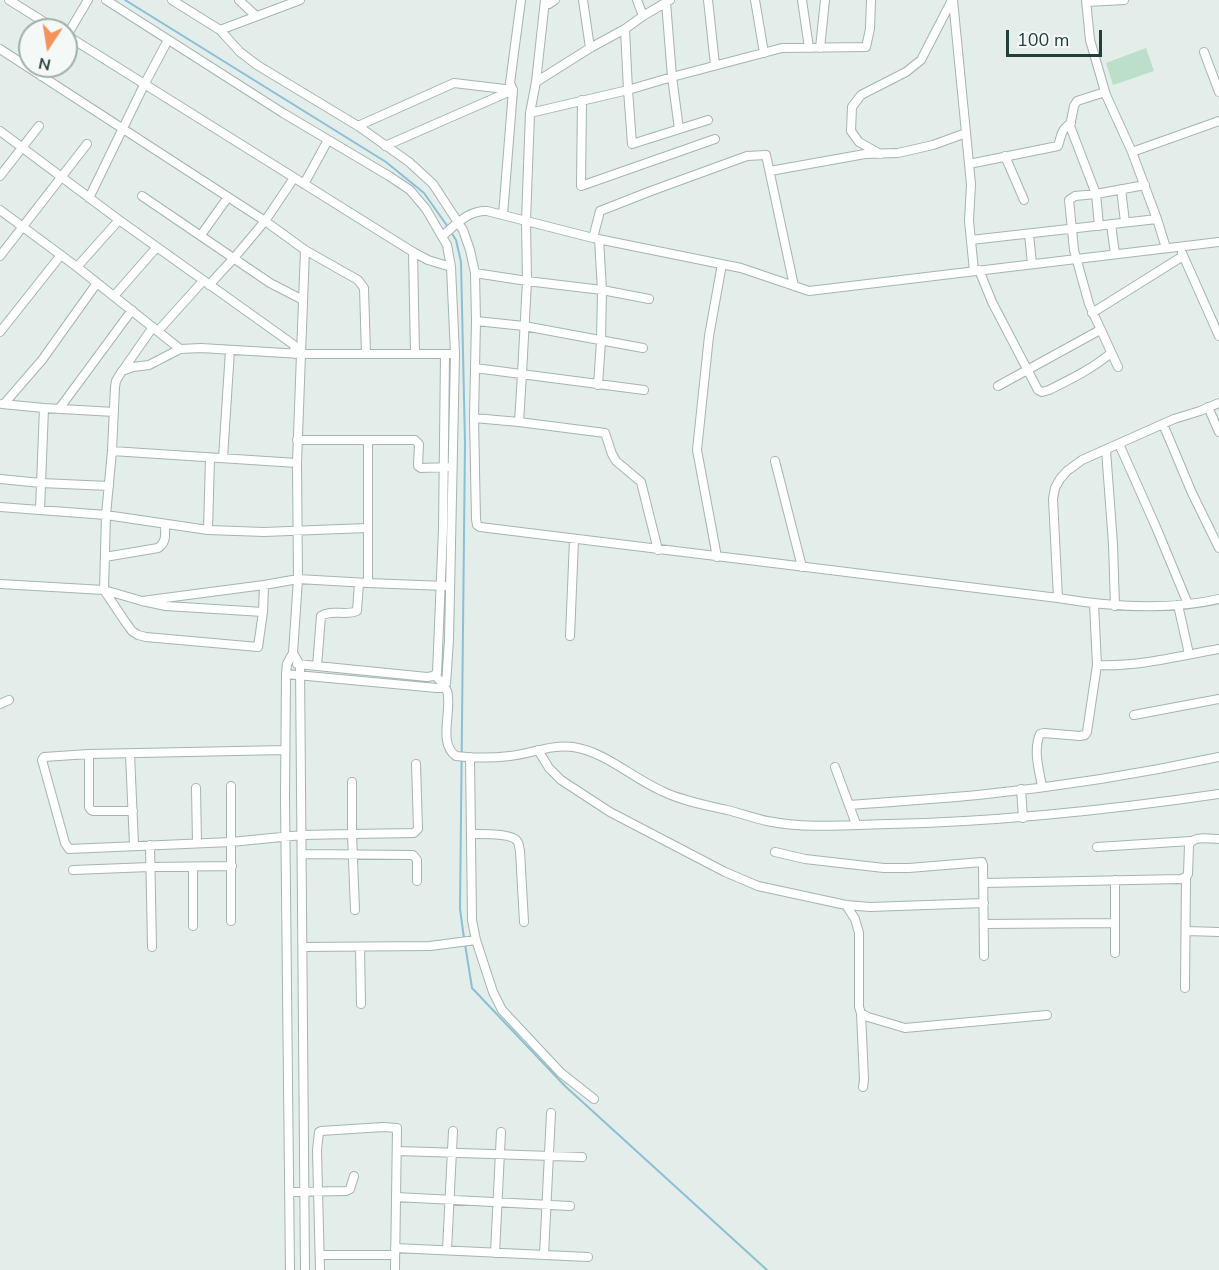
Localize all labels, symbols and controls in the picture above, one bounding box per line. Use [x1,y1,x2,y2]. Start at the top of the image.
north arrow [18,18,78,78]
scale bar [1009,18,1105,56]
text: 100 m [1017,28,1069,52]
text: N [37,52,53,76]

